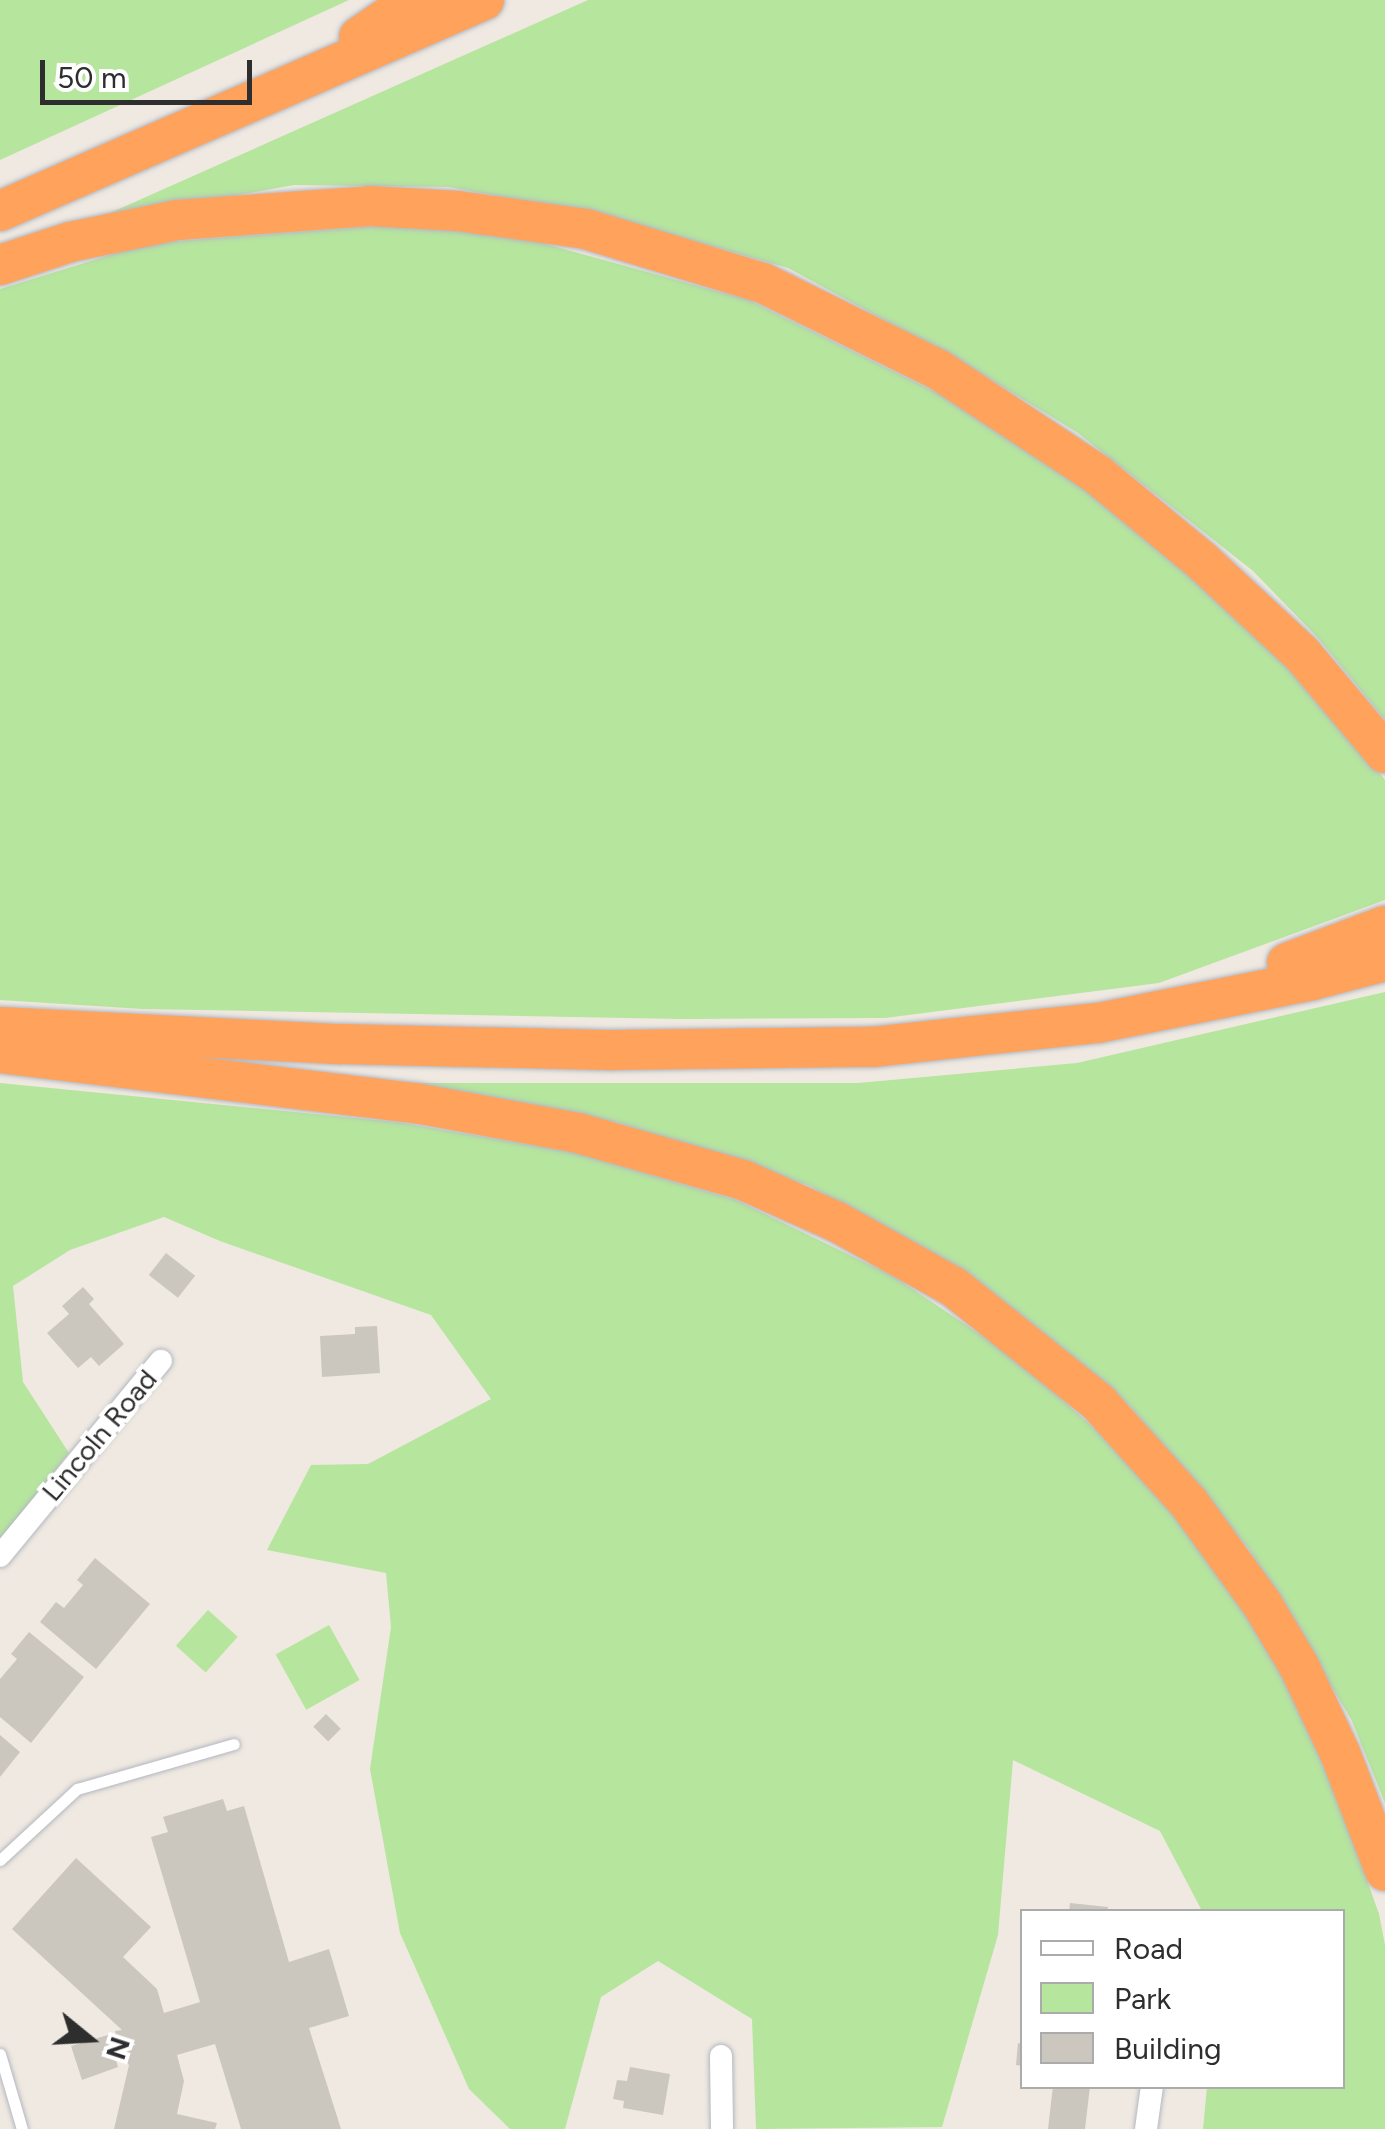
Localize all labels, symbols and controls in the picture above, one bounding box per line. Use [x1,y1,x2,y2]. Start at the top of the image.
scale bar [45,40,258,102]
text: 50 m [57,59,126,96]
street label: Lincoln Road [34,1362,164,1508]
legend [1020,1909,1345,2089]
text: Road [1114,1930,1183,1967]
text: Park [1114,1980,1171,2017]
north arrow [40,1989,140,2089]
text: Building [1114,2030,1222,2067]
text: N [99,2033,138,2064]

